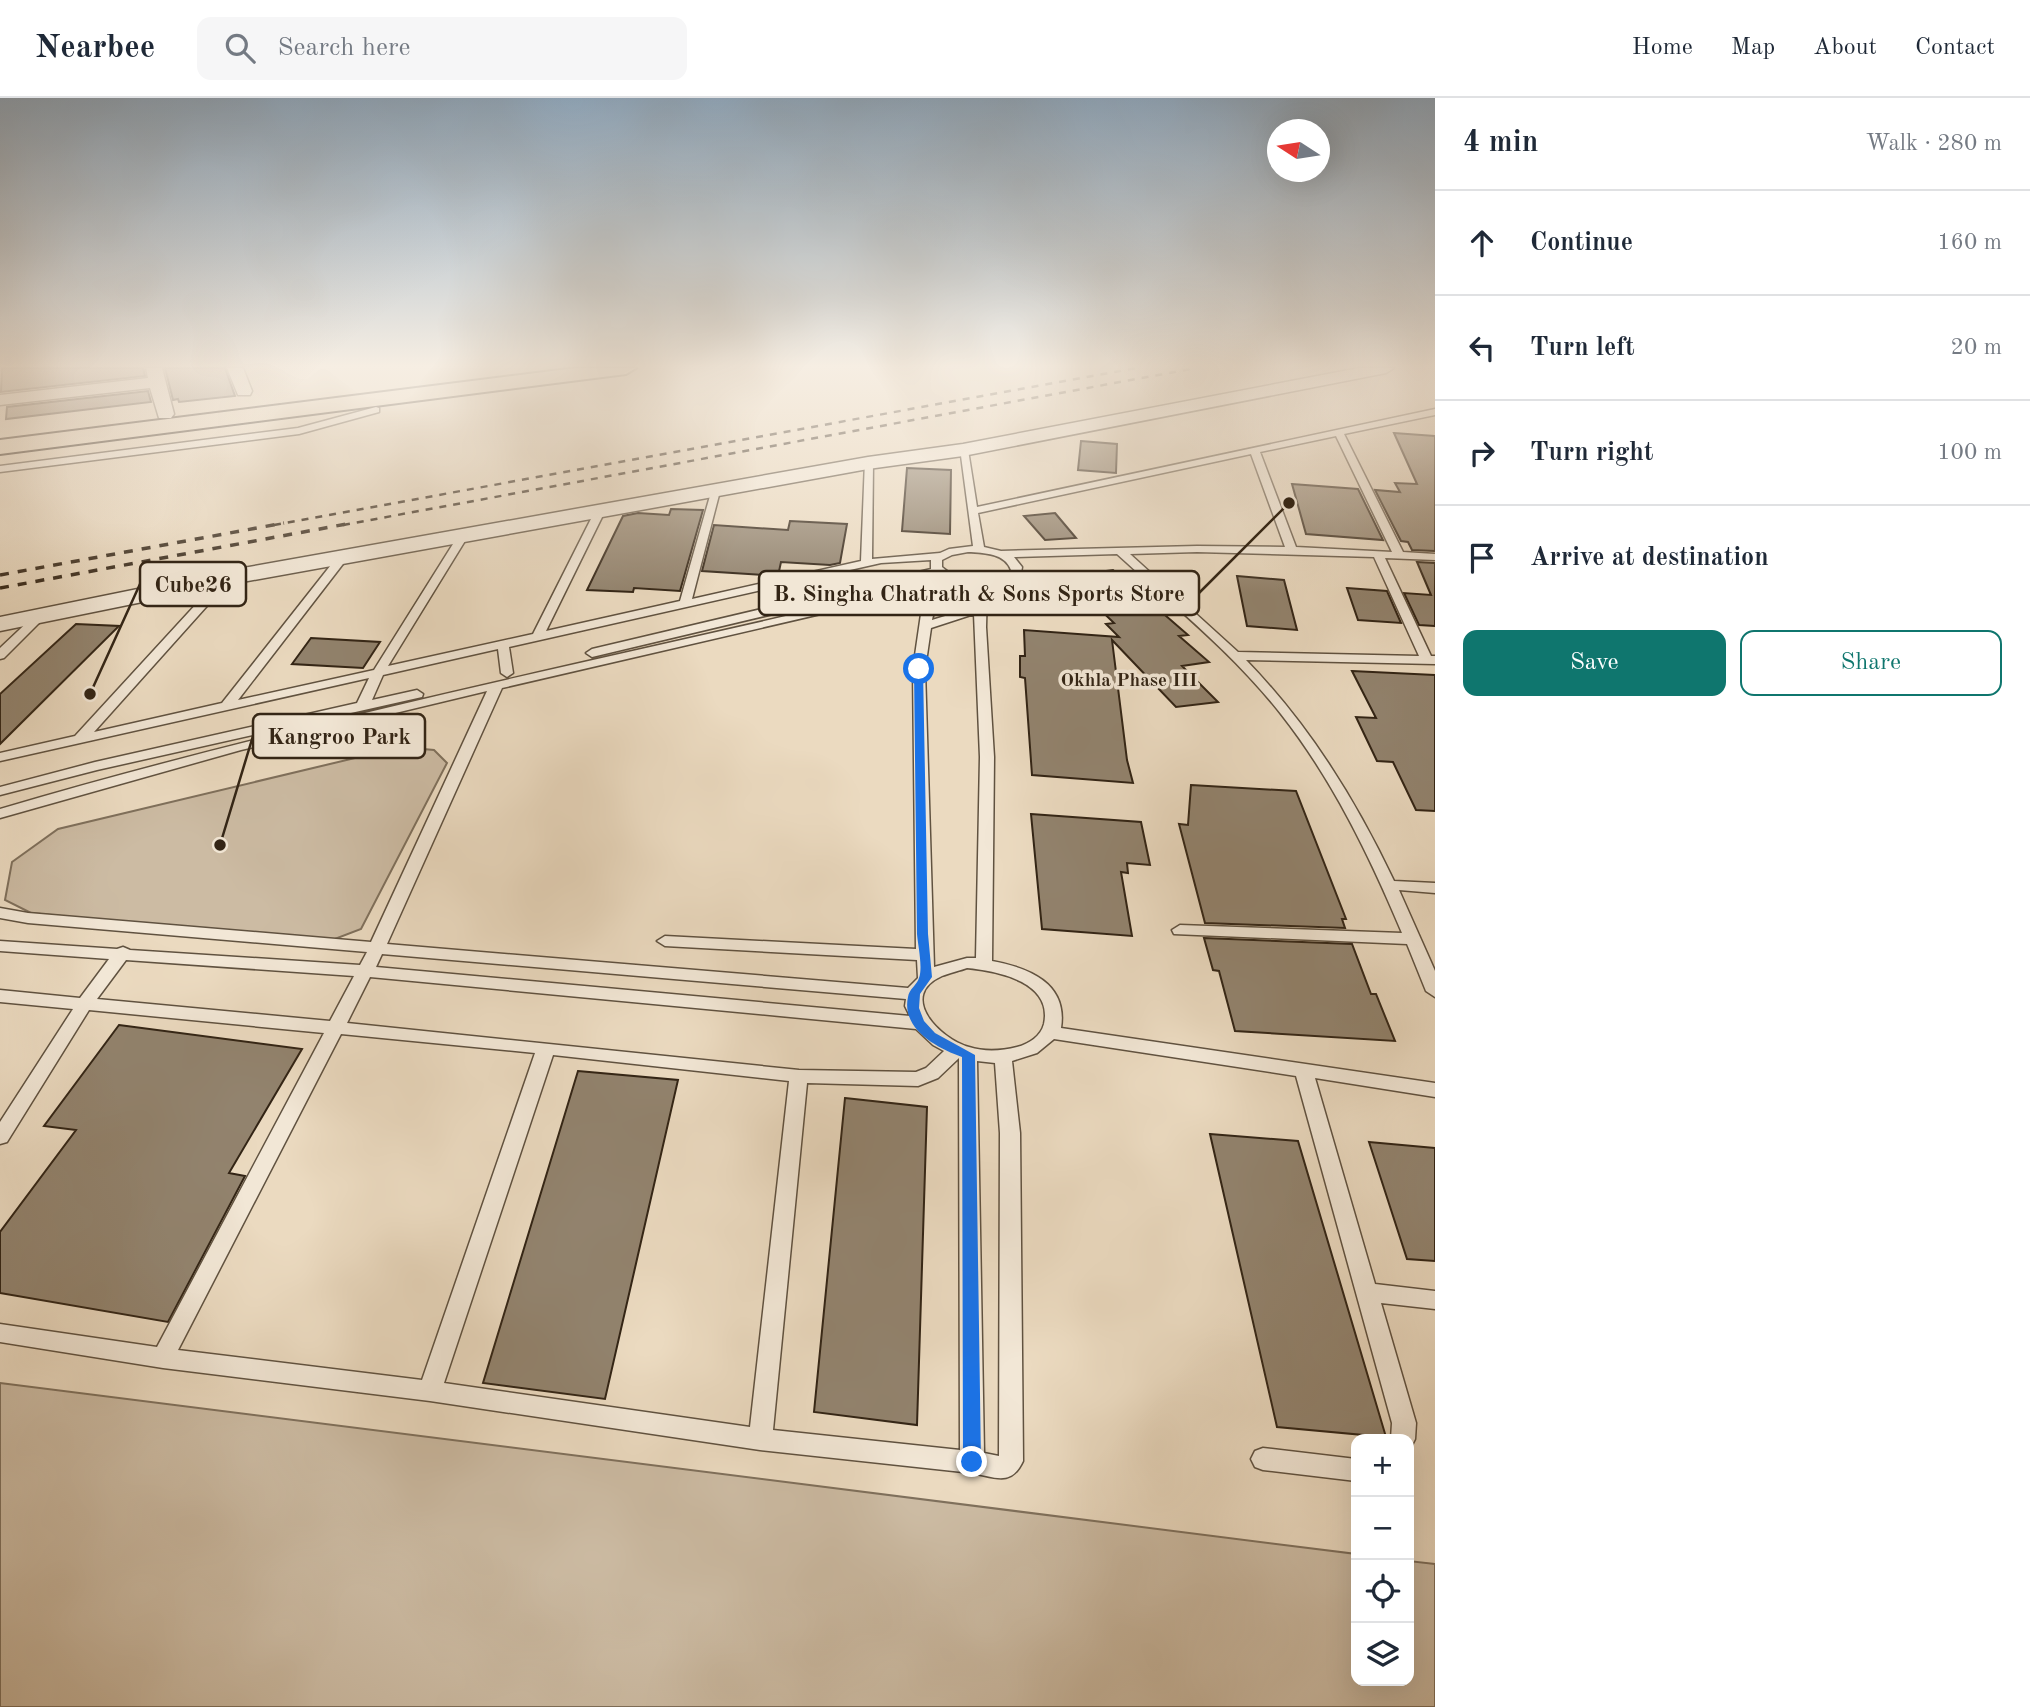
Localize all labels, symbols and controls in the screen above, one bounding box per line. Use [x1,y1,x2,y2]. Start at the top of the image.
search box [197,17,687,80]
icon: search [221,29,259,67]
text: Nearbee [35,32,155,65]
text: Search here [277,35,411,61]
text: Home [1632,36,1693,60]
text: Map [1731,36,1775,60]
text: About [1813,36,1877,60]
text: Contact [1915,36,1995,60]
north arrow [1267,119,1330,182]
text: 4 min [1463,128,1538,158]
text: Walk · 280 m [1866,132,2002,155]
icon: ahead [1463,224,1501,262]
text: Continue [1530,230,1633,256]
text: 160 m [1937,231,2002,254]
icon: left [1463,329,1501,367]
text: Turn left [1530,335,1635,361]
text: 20 m [1951,336,2002,359]
icon: right [1463,434,1501,472]
text: Turn right [1530,440,1653,466]
text: 100 m [1937,441,2002,464]
icon: arrive [1463,539,1501,577]
text: Arrive at destination [1530,545,1769,571]
callout: Cube26 [140,562,246,606]
callout: B. Singha Chatrath & Sons Sports Store [759,571,1199,615]
text: Cube26 [154,574,232,597]
text: B. Singha Chatrath & Sons Sports Store [773,583,1185,606]
button: Save [1463,630,1726,696]
button: Share [1740,630,2002,696]
route start [903,653,934,684]
district label: Okhla Phase III [1061,672,1197,691]
callout: Kangroo Park [253,714,425,758]
text: Kangroo Park [267,726,411,749]
map controls [1351,1434,1414,1686]
button: + [1351,1434,1414,1497]
route end [956,1446,987,1477]
button: − [1351,1497,1414,1560]
button: locate [1351,1560,1414,1623]
button: layers [1351,1623,1414,1686]

